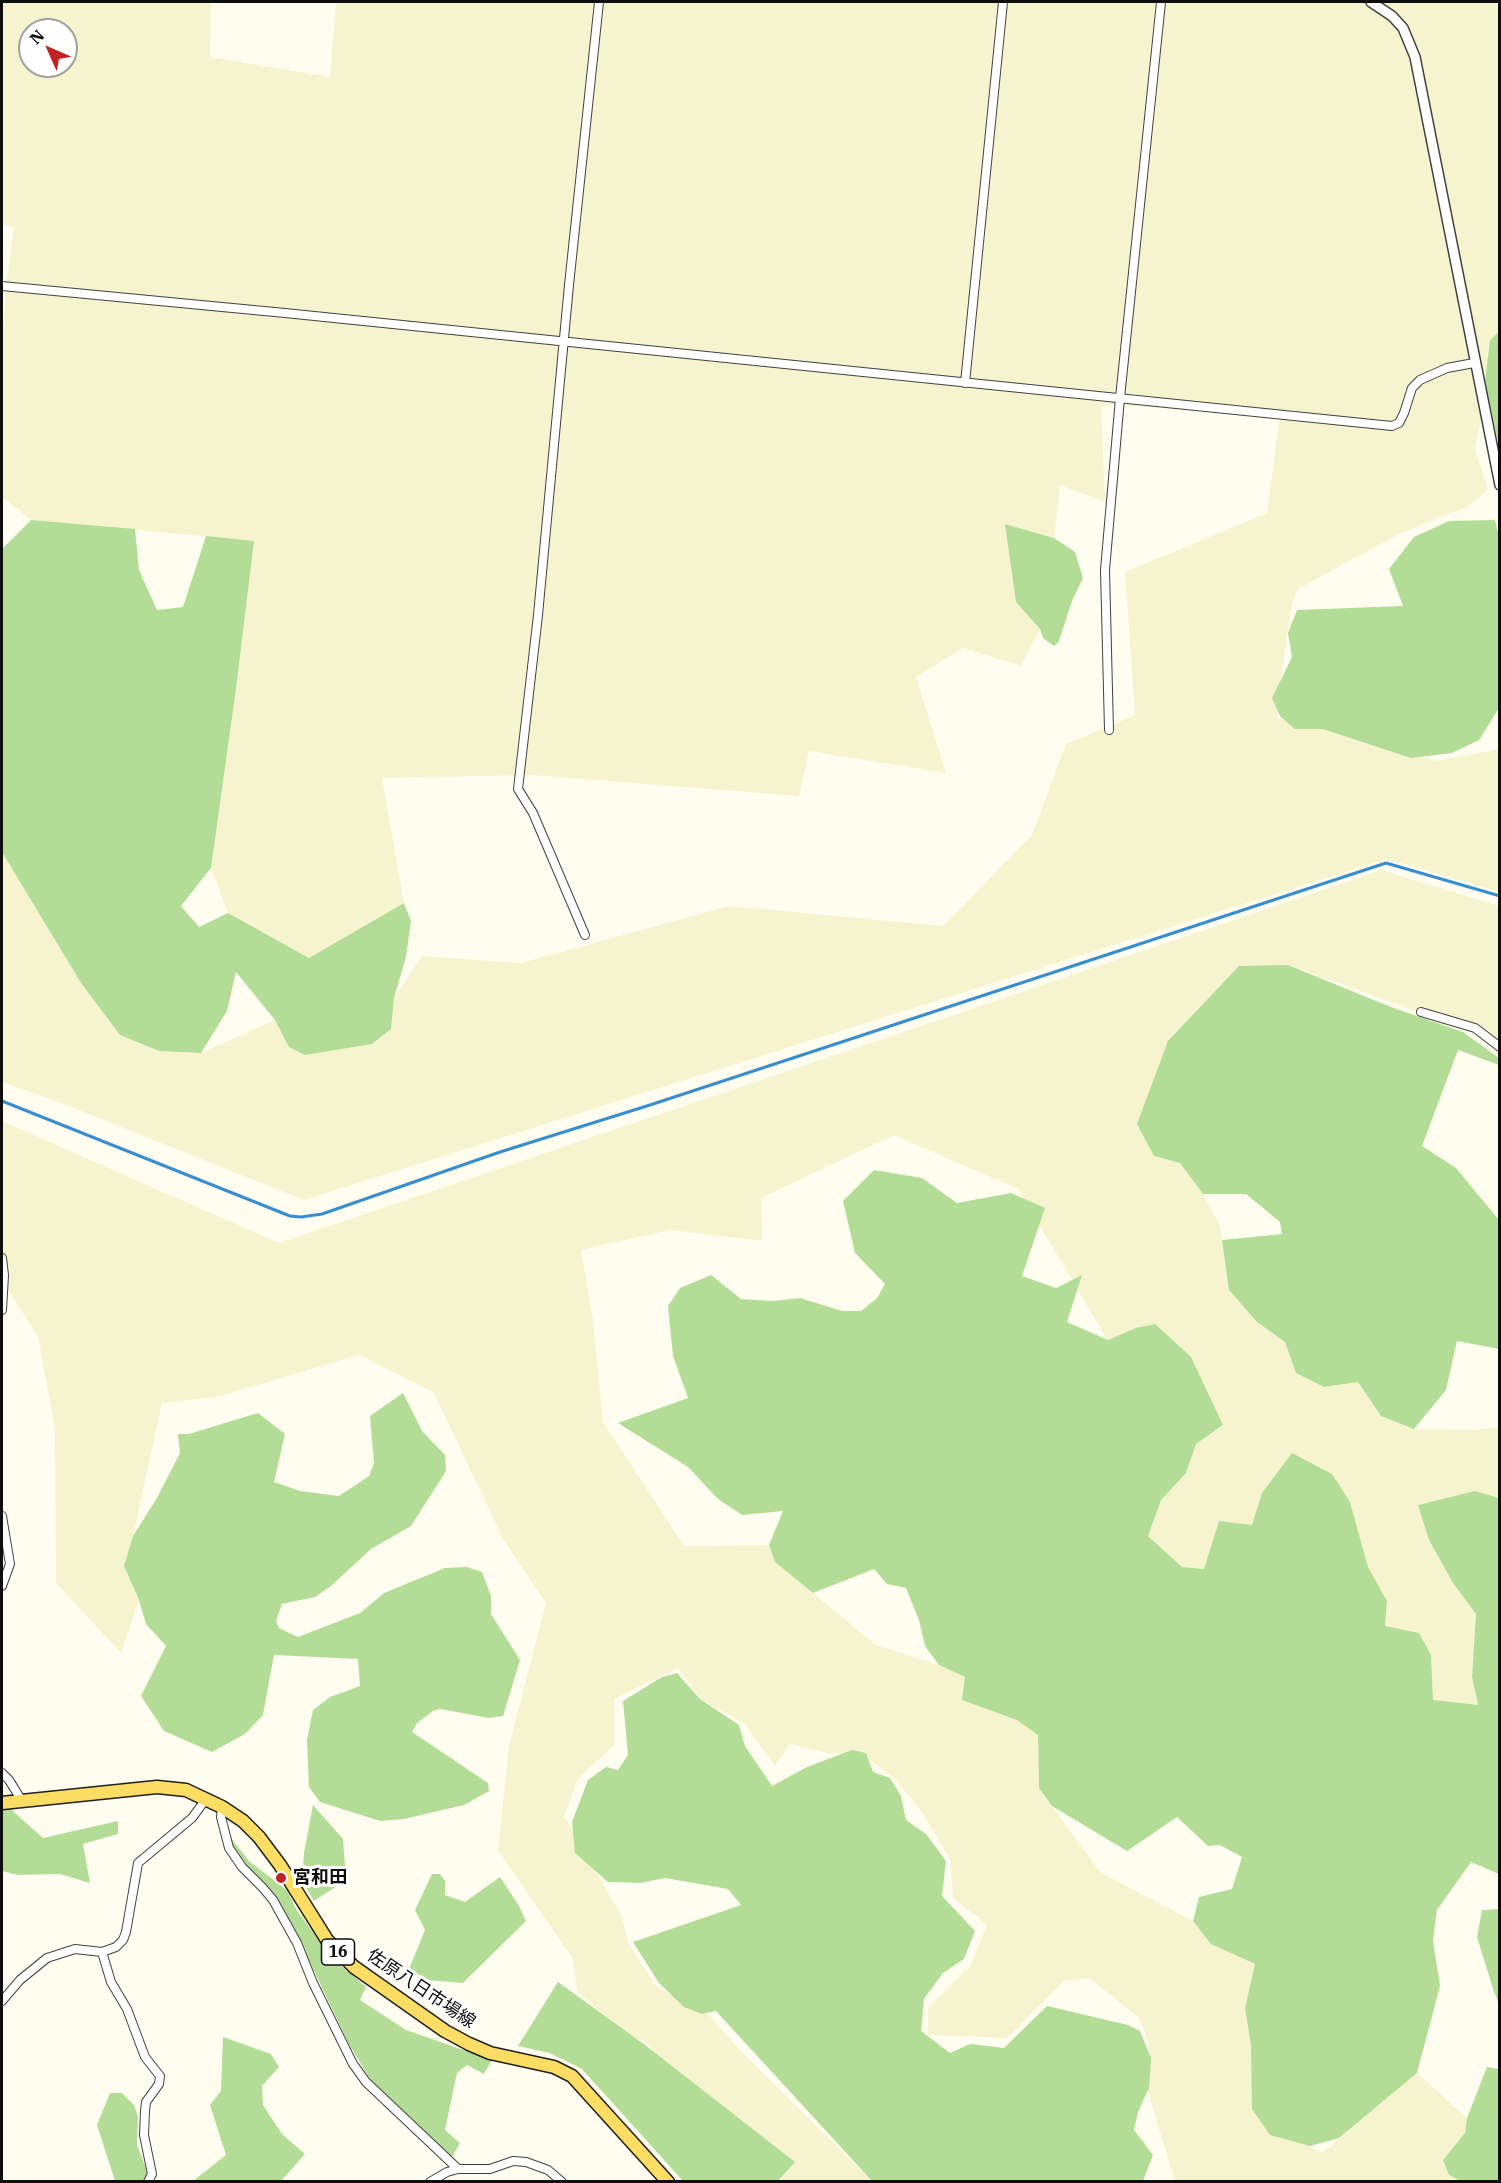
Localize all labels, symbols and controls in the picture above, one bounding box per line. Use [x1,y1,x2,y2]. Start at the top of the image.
north arrow [18,18,78,78]
text: N [25,25,48,48]
place label: 宮和田 [293,1867,347,1889]
marker: 宮和田 [274,1871,288,1885]
road number: 16 [322,1939,354,1965]
street label: 佐原八日市場線 [363,1945,479,2033]

